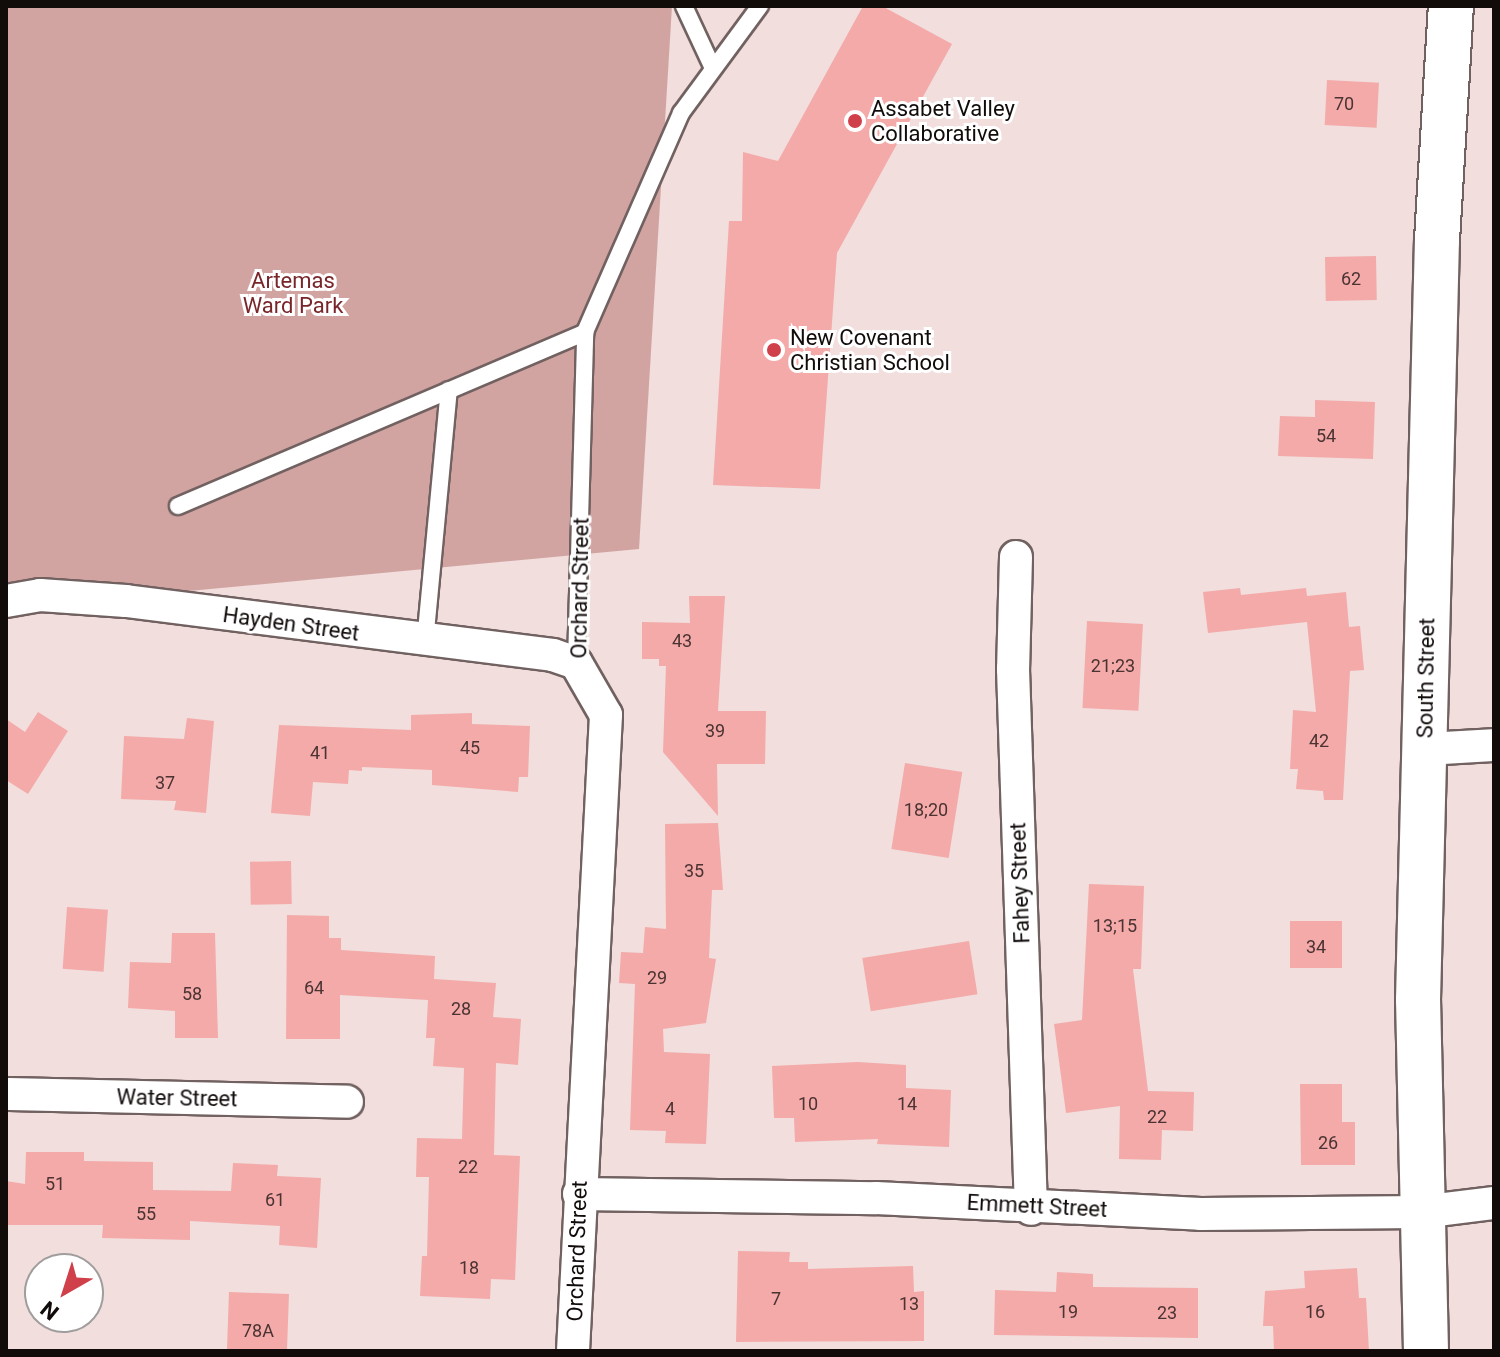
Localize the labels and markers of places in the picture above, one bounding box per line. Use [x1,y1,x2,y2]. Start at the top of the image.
place label: Assabet Valley Collaborative [871,95,1015,146]
marker: Assabet Valley Collaborative [846,112,864,130]
place label: New Covenant Christian School [790,324,950,376]
marker: New Covenant Christian School [765,341,783,359]

